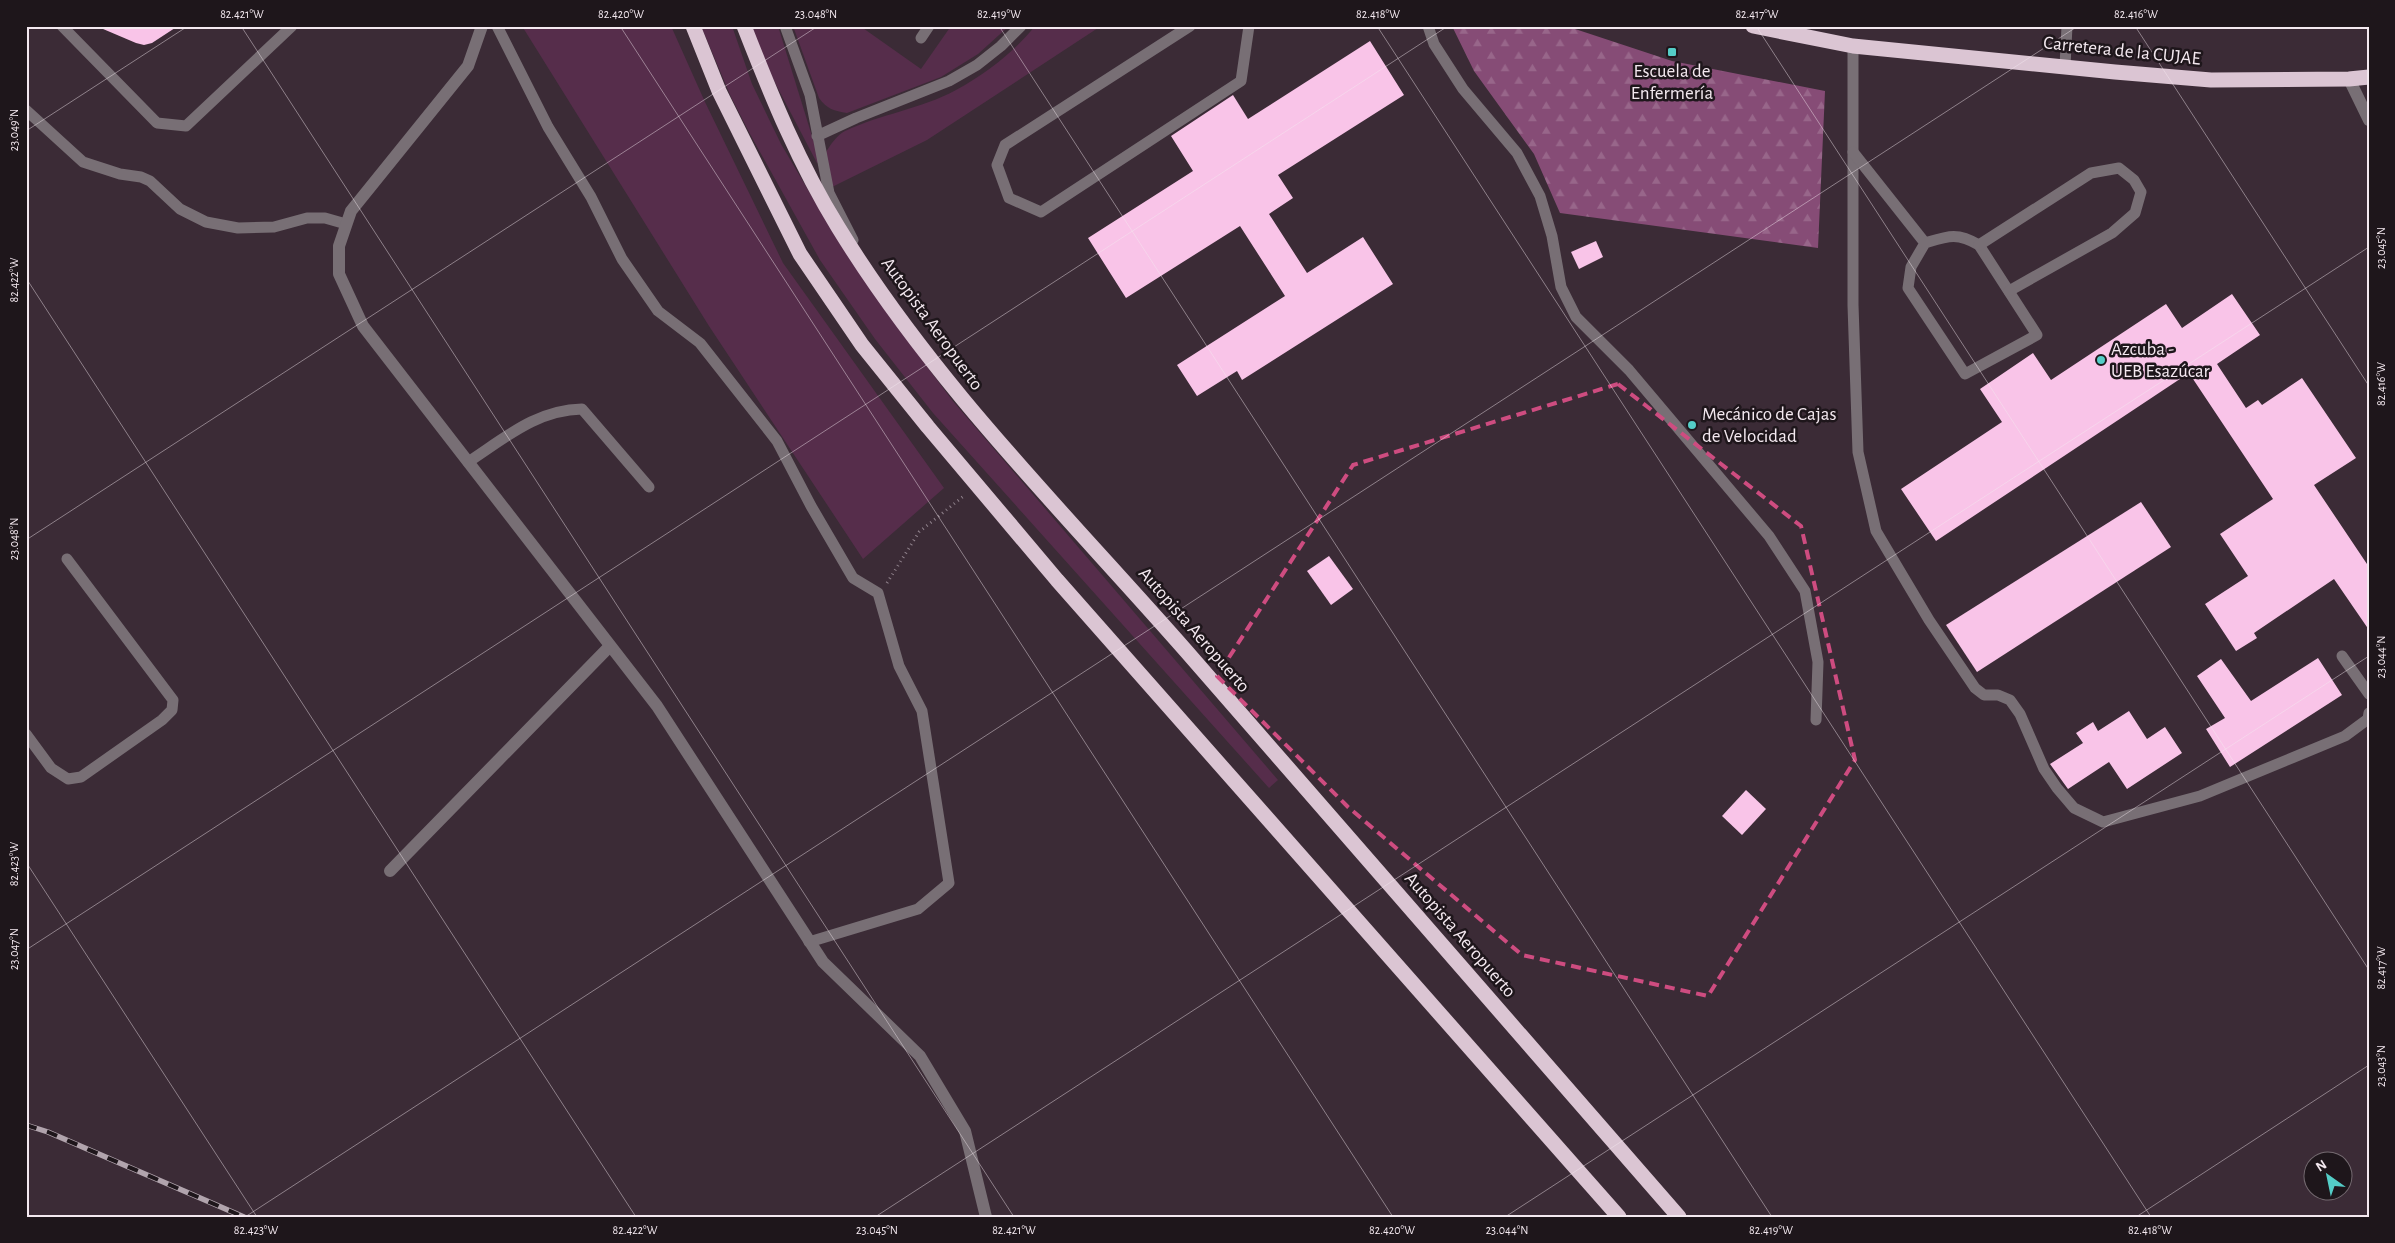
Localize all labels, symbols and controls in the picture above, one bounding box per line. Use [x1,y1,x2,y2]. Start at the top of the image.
text: 82.421°W [220,8,264,20]
text: 82.420°W [598,8,644,20]
text: 23.048°N [795,8,837,20]
text: 82.419°W [977,8,1021,20]
text: 82.418°W [1356,8,1400,20]
text: 82.417°W [1735,8,1779,20]
text: 82.416°W [2114,8,2158,20]
street label: Carretera de la CUJAE [2042,33,2202,69]
marker: Escuela de Enfermería [1666,46,1678,58]
place label: Escuela de Enfermería [1631,62,1713,103]
text: 23.049°N [8,109,20,151]
text: 23.045°N [2375,227,2387,269]
street label: Autopista Aeropuerto [878,254,986,394]
text: 82.422°W [8,257,20,303]
place label: Azcuba - UEB Esazúcar [2111,340,2210,381]
marker: Azcuba - UEB Esazúcar [2095,354,2107,366]
text: 82.416°W [2375,362,2387,406]
place label: Mecánico de Cajas de Velocidad [1702,405,1837,446]
marker: Mecánico de Cajas de Velocidad [1686,419,1698,431]
text: 23.048°N [8,518,20,560]
street label: Autopista Aeropuerto [1135,564,1253,696]
text: 23.044°N [2375,636,2387,678]
text: 82.423°W [8,841,20,886]
street label: Autopista Aeropuerto [1401,869,1519,1001]
text: 23.047°N [8,928,20,970]
text: 82.417°W [2375,946,2387,990]
text: 23.043°N [2375,1045,2387,1087]
north arrow [2302,1150,2352,1200]
text: N [2314,1157,2329,1174]
text: 82.423°W [234,1224,279,1236]
text: 82.422°W [613,1224,658,1236]
text: 23.045°N [856,1224,898,1236]
text: 82.421°W [992,1224,1036,1236]
text: 82.420°W [1369,1224,1415,1236]
text: 23.044°N [1486,1224,1528,1236]
text: 82.419°W [1749,1224,1793,1236]
text: 82.418°W [2128,1224,2172,1236]

